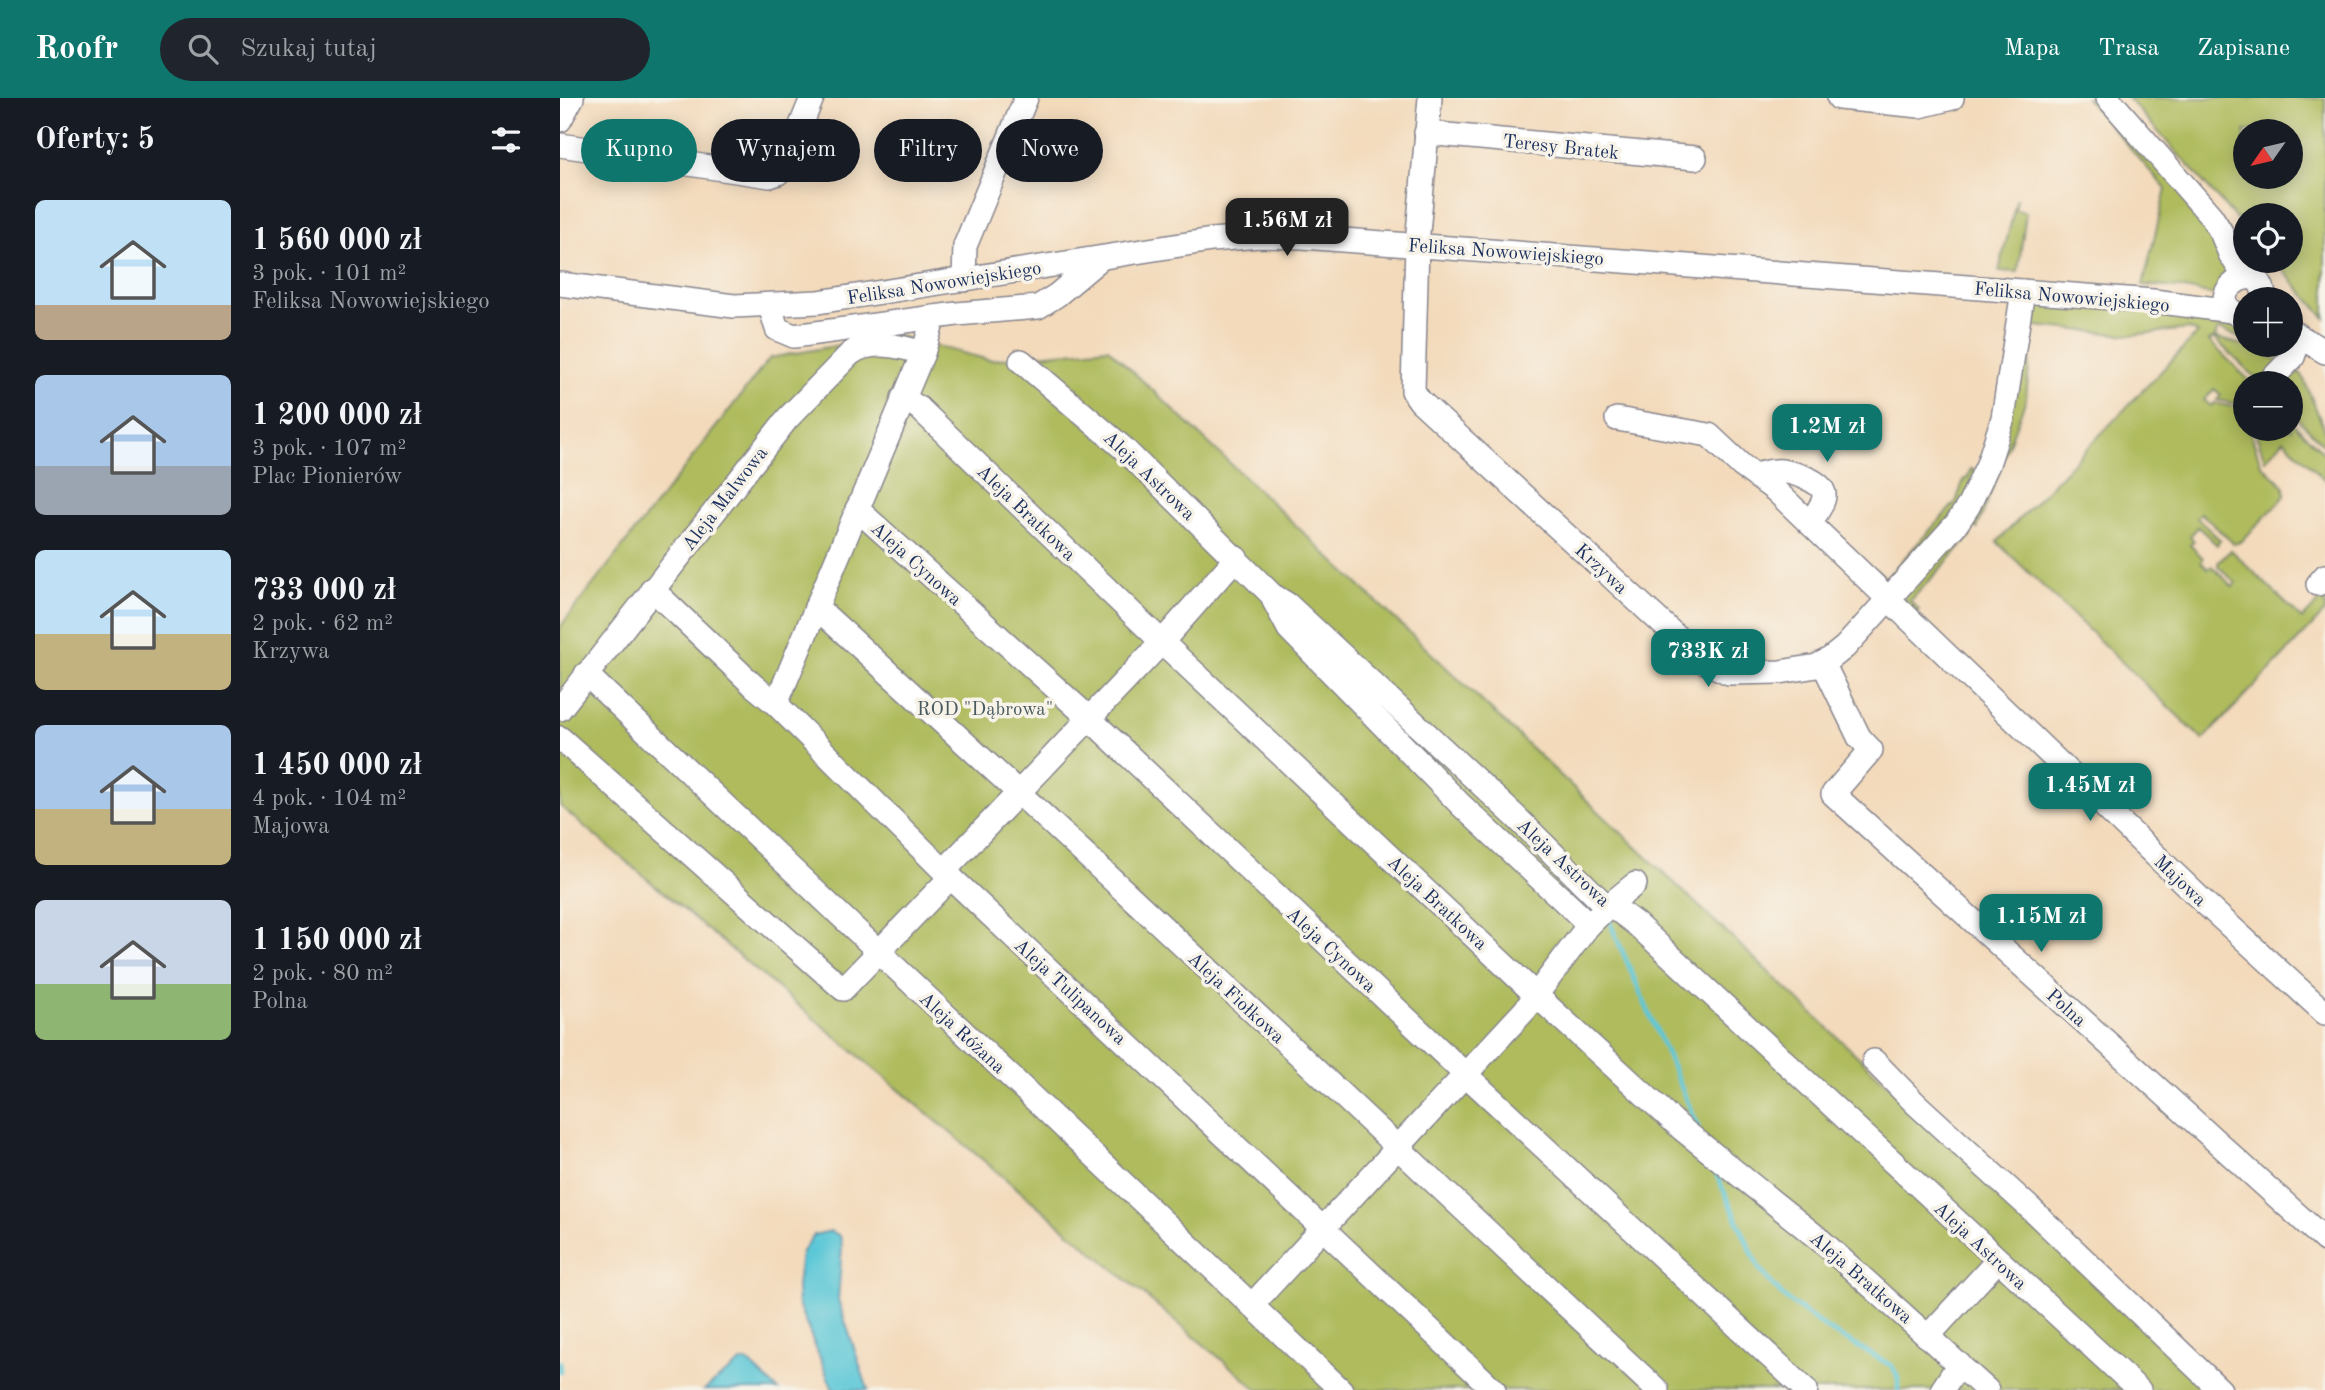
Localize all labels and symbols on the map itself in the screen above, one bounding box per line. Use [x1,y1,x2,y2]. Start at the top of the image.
north arrow [2233,119,2303,189]
street label: Teresy Bratek [1502,133,1620,164]
pin: 1.56M zł [1215,198,1359,258]
street label: Feliksa Nowowiejskiego [1407,237,1604,270]
street label: Feliksa Nowowiejskiego [846,260,1043,309]
street label: Feliksa Nowowiejskiego [1973,280,2170,317]
pin: 1.2M zł [1762,404,1892,464]
street label: Aleja Astrowa [1099,429,1198,525]
street label: Aleja Malwowa [680,444,773,555]
street label: Aleja Bratkowa [972,462,1079,566]
street label: Aleja Cynowa [866,519,965,611]
street label: Krzywa [1570,541,1631,599]
pin: 733K zł [1643,630,1773,689]
park label: ROD "Dąbrowa" [917,701,1053,720]
pin: 1.45M zł [2018,764,2162,823]
street label: Aleja Astrowa [1512,816,1613,912]
street label: Aleja Bratkowa [1383,853,1490,955]
street label: Majowa [2150,853,2209,911]
pin: 1.15M zł [1969,894,2113,954]
street label: Aleja Cynowa [1282,905,1379,997]
street label: Aleja Tulipanowa [1010,936,1129,1050]
street label: Aleja Fiołkowa [1183,949,1288,1049]
street label: Polna [2042,986,2089,1032]
street label: Aleja Różana [915,990,1008,1079]
street label: Aleja Astrowa [1929,1199,2030,1295]
street label: Aleja Bratkowa [1806,1230,1916,1329]

